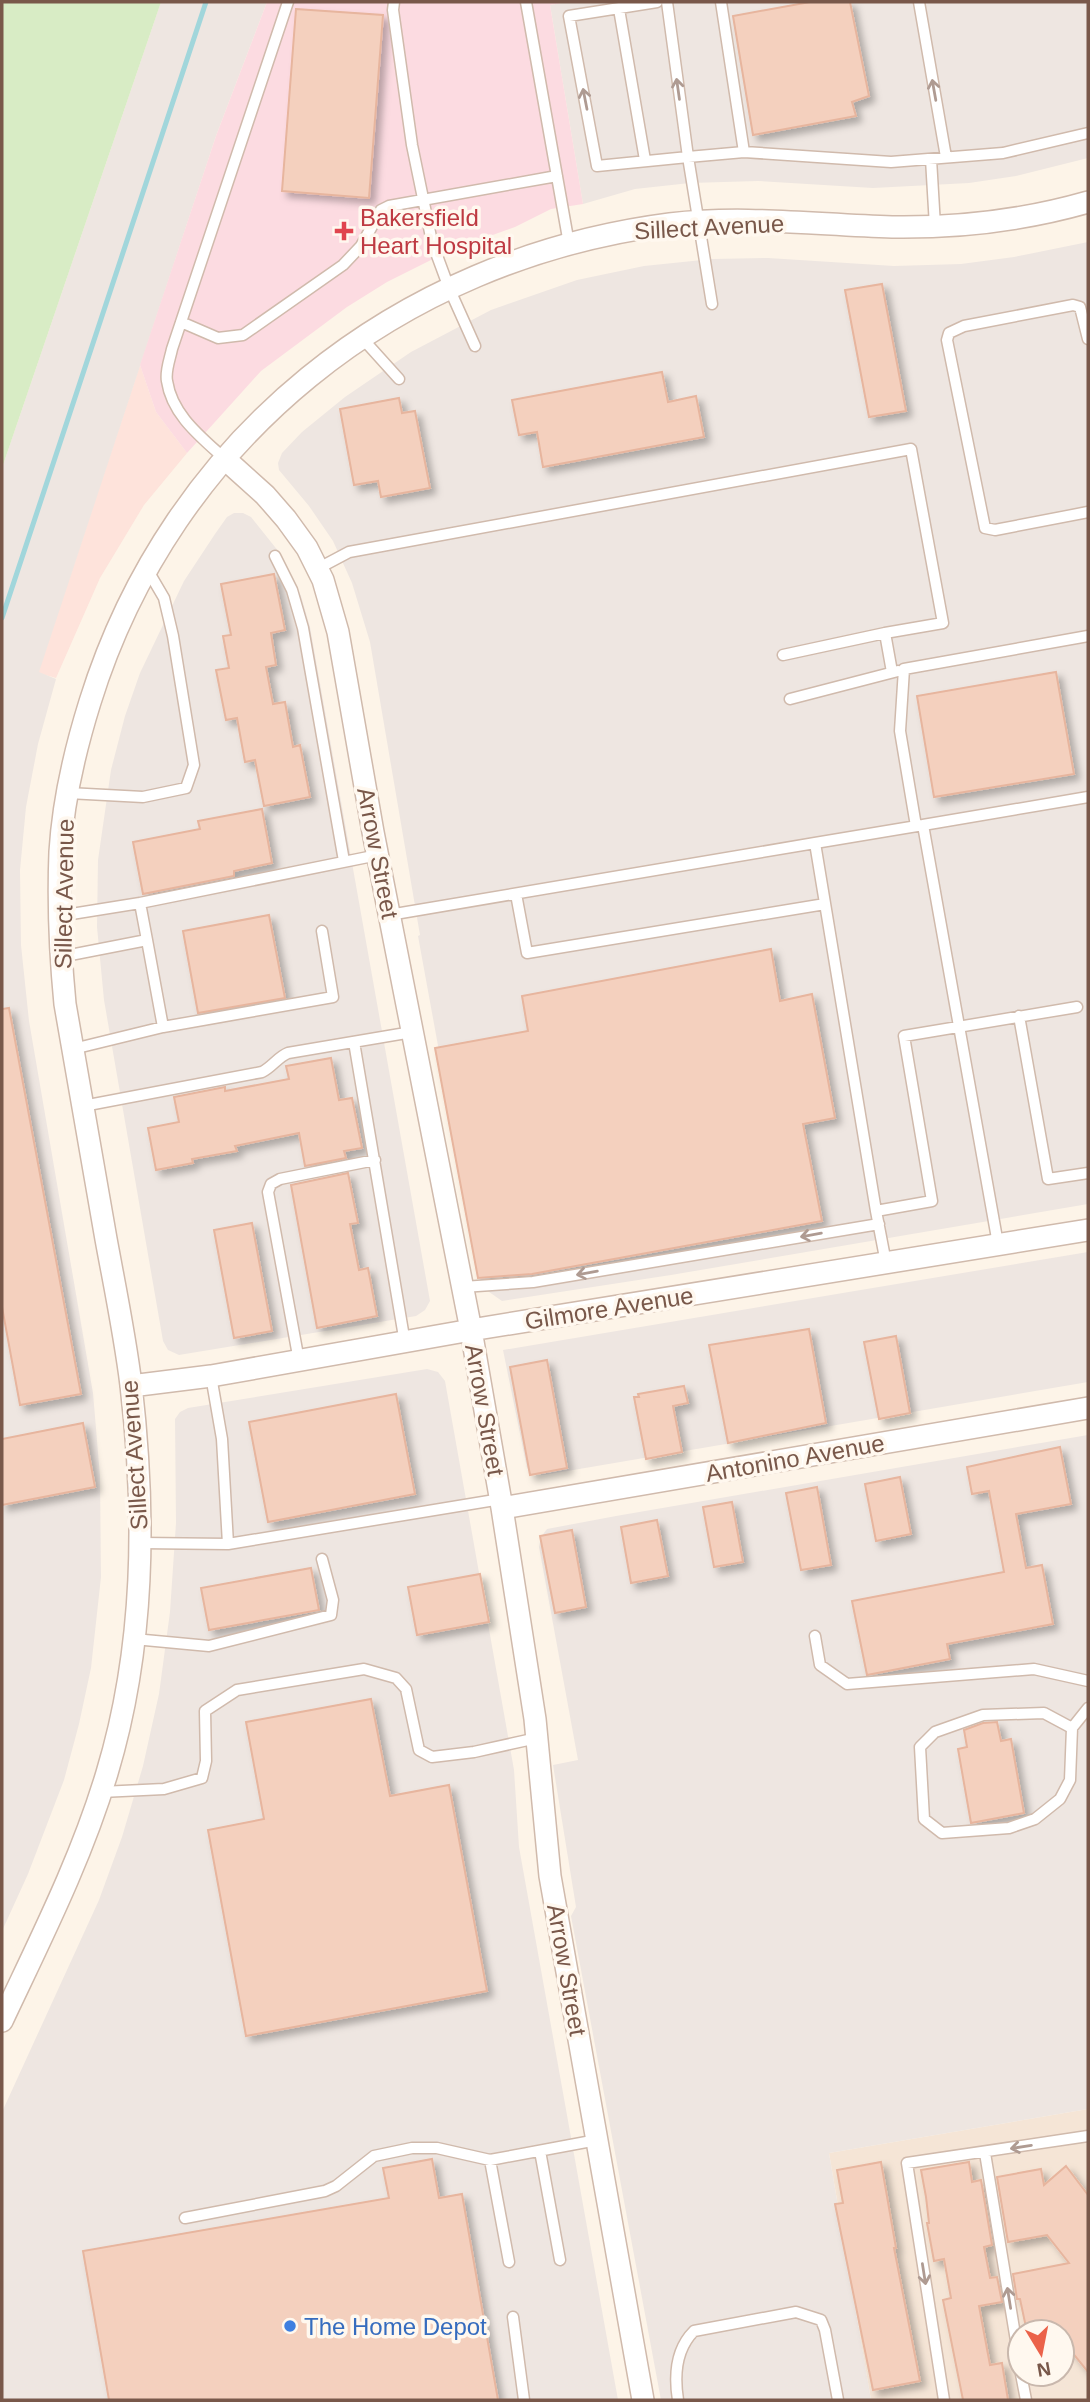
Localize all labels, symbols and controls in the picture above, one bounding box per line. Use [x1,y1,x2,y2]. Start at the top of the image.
one-way arrow [672,79,685,101]
one-way arrow [927,79,940,102]
one-way arrow [578,88,591,111]
place label: Bakersfield Heart Hospital [360,204,512,259]
street label: Sillect Avenue [633,210,785,244]
marker: Bakersfield Heart Hospital [334,221,354,241]
street label: Arrow Street [352,785,404,921]
street label: Sillect Avenue [49,819,79,969]
one-way arrow [800,1229,823,1242]
one-way arrow [576,1267,599,1280]
street label: Gilmore Avenue [523,1281,695,1335]
street label: Arrow Street [460,1342,510,1478]
street label: Sillect Avenue [115,1379,153,1531]
street label: Antonino Avenue [703,1429,887,1487]
street label: Arrow Street [542,1902,592,2038]
one-way arrow [1010,2141,1033,2154]
one-way arrow [918,2262,931,2285]
one-way arrow [1002,2287,1015,2309]
place label: The Home Depot [304,2313,487,2340]
marker: The Home Depot [282,2318,298,2334]
north arrow [1006,2318,1076,2388]
text: N [1035,2358,1052,2381]

